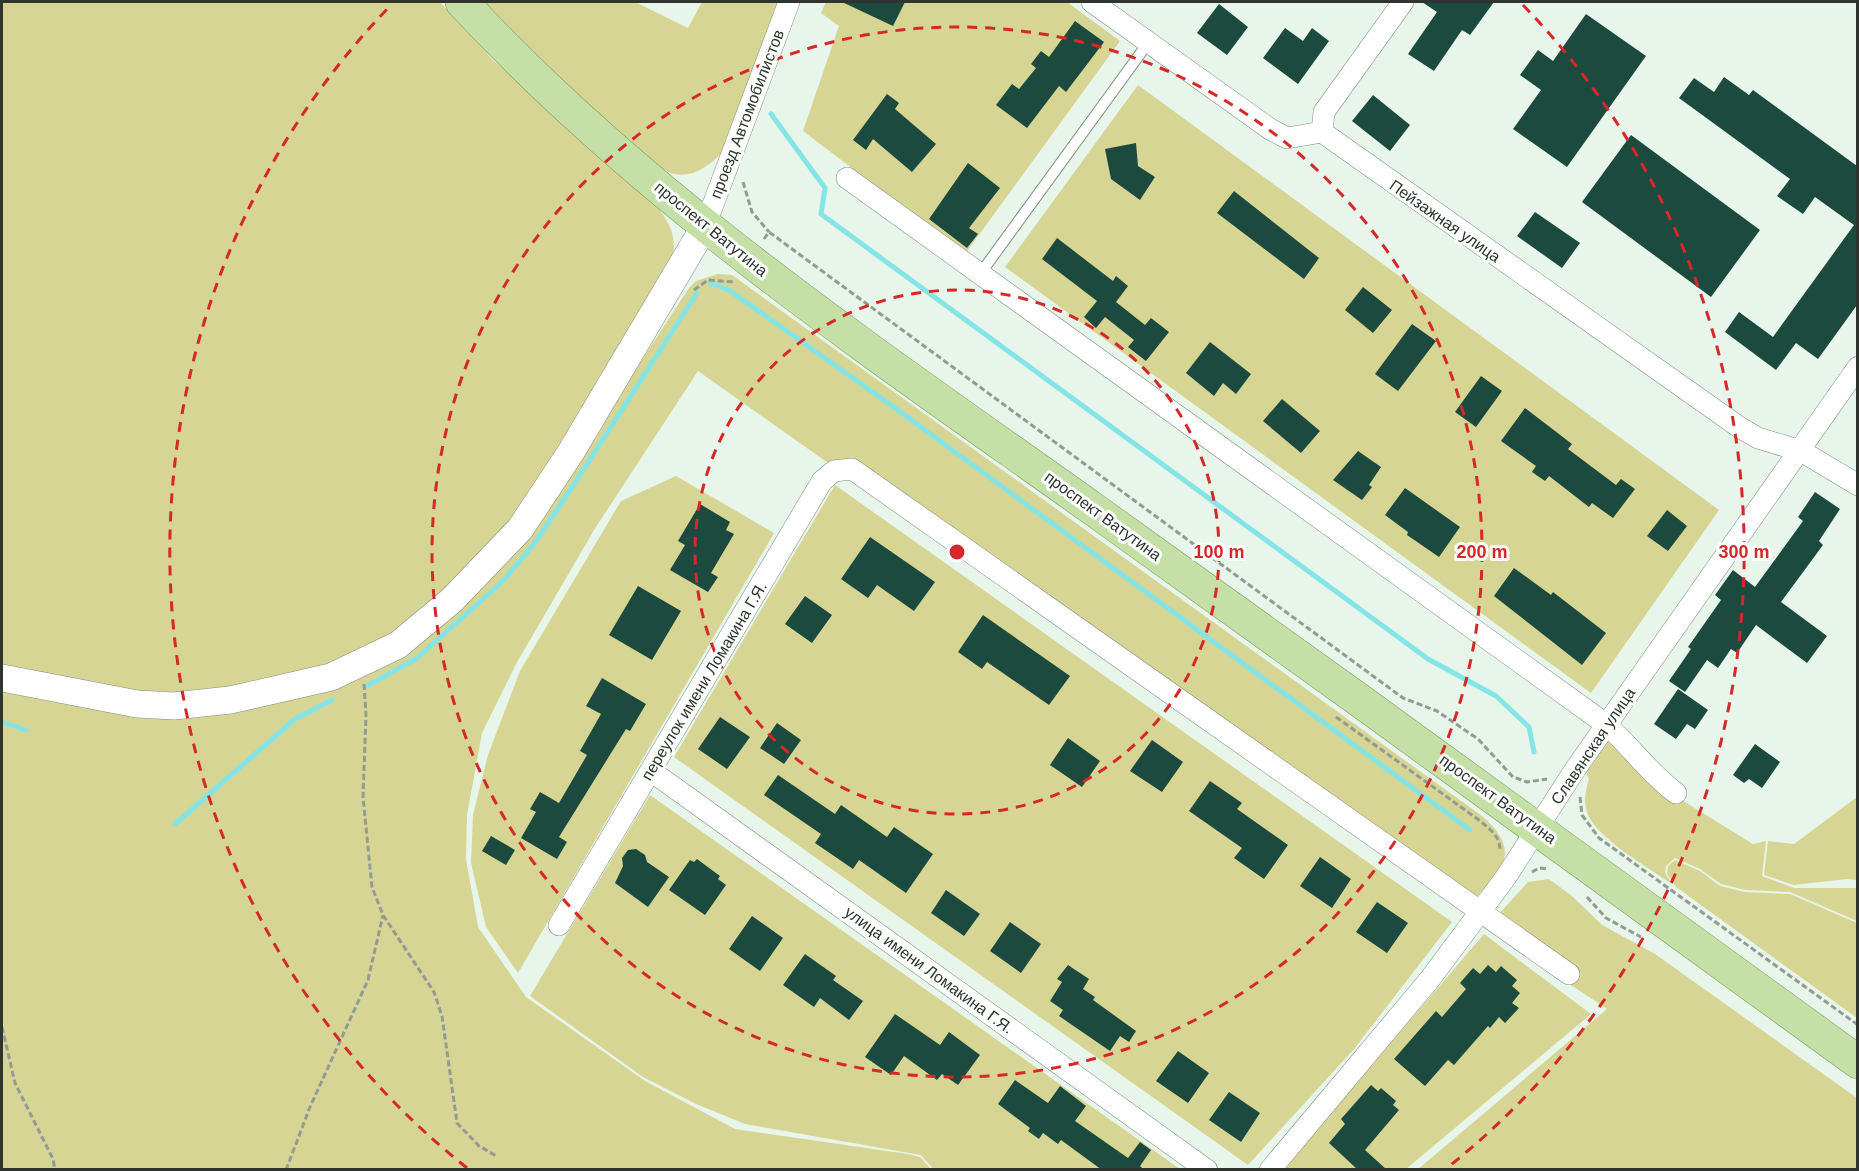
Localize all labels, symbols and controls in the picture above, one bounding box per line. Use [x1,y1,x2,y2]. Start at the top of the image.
street label: проезд Автомобилистов [707,27,787,201]
street label: Пейзажная улица [1386,176,1504,266]
street label: проспект Ватутина [651,178,771,280]
street label: проспект Ватутина [1041,468,1165,564]
centre of rings [947,542,967,562]
text: 100 m [1193,542,1245,562]
text: 200 m [1456,542,1508,562]
text: 300 m [1718,542,1770,562]
street label: переулок имени Ломакина Г.Я. [638,579,770,783]
street label: Славянская улица [1548,684,1638,808]
street label: проспект Ватутина [1436,751,1560,847]
street label: улица имени Ломакина Г.Я. [841,903,1017,1037]

